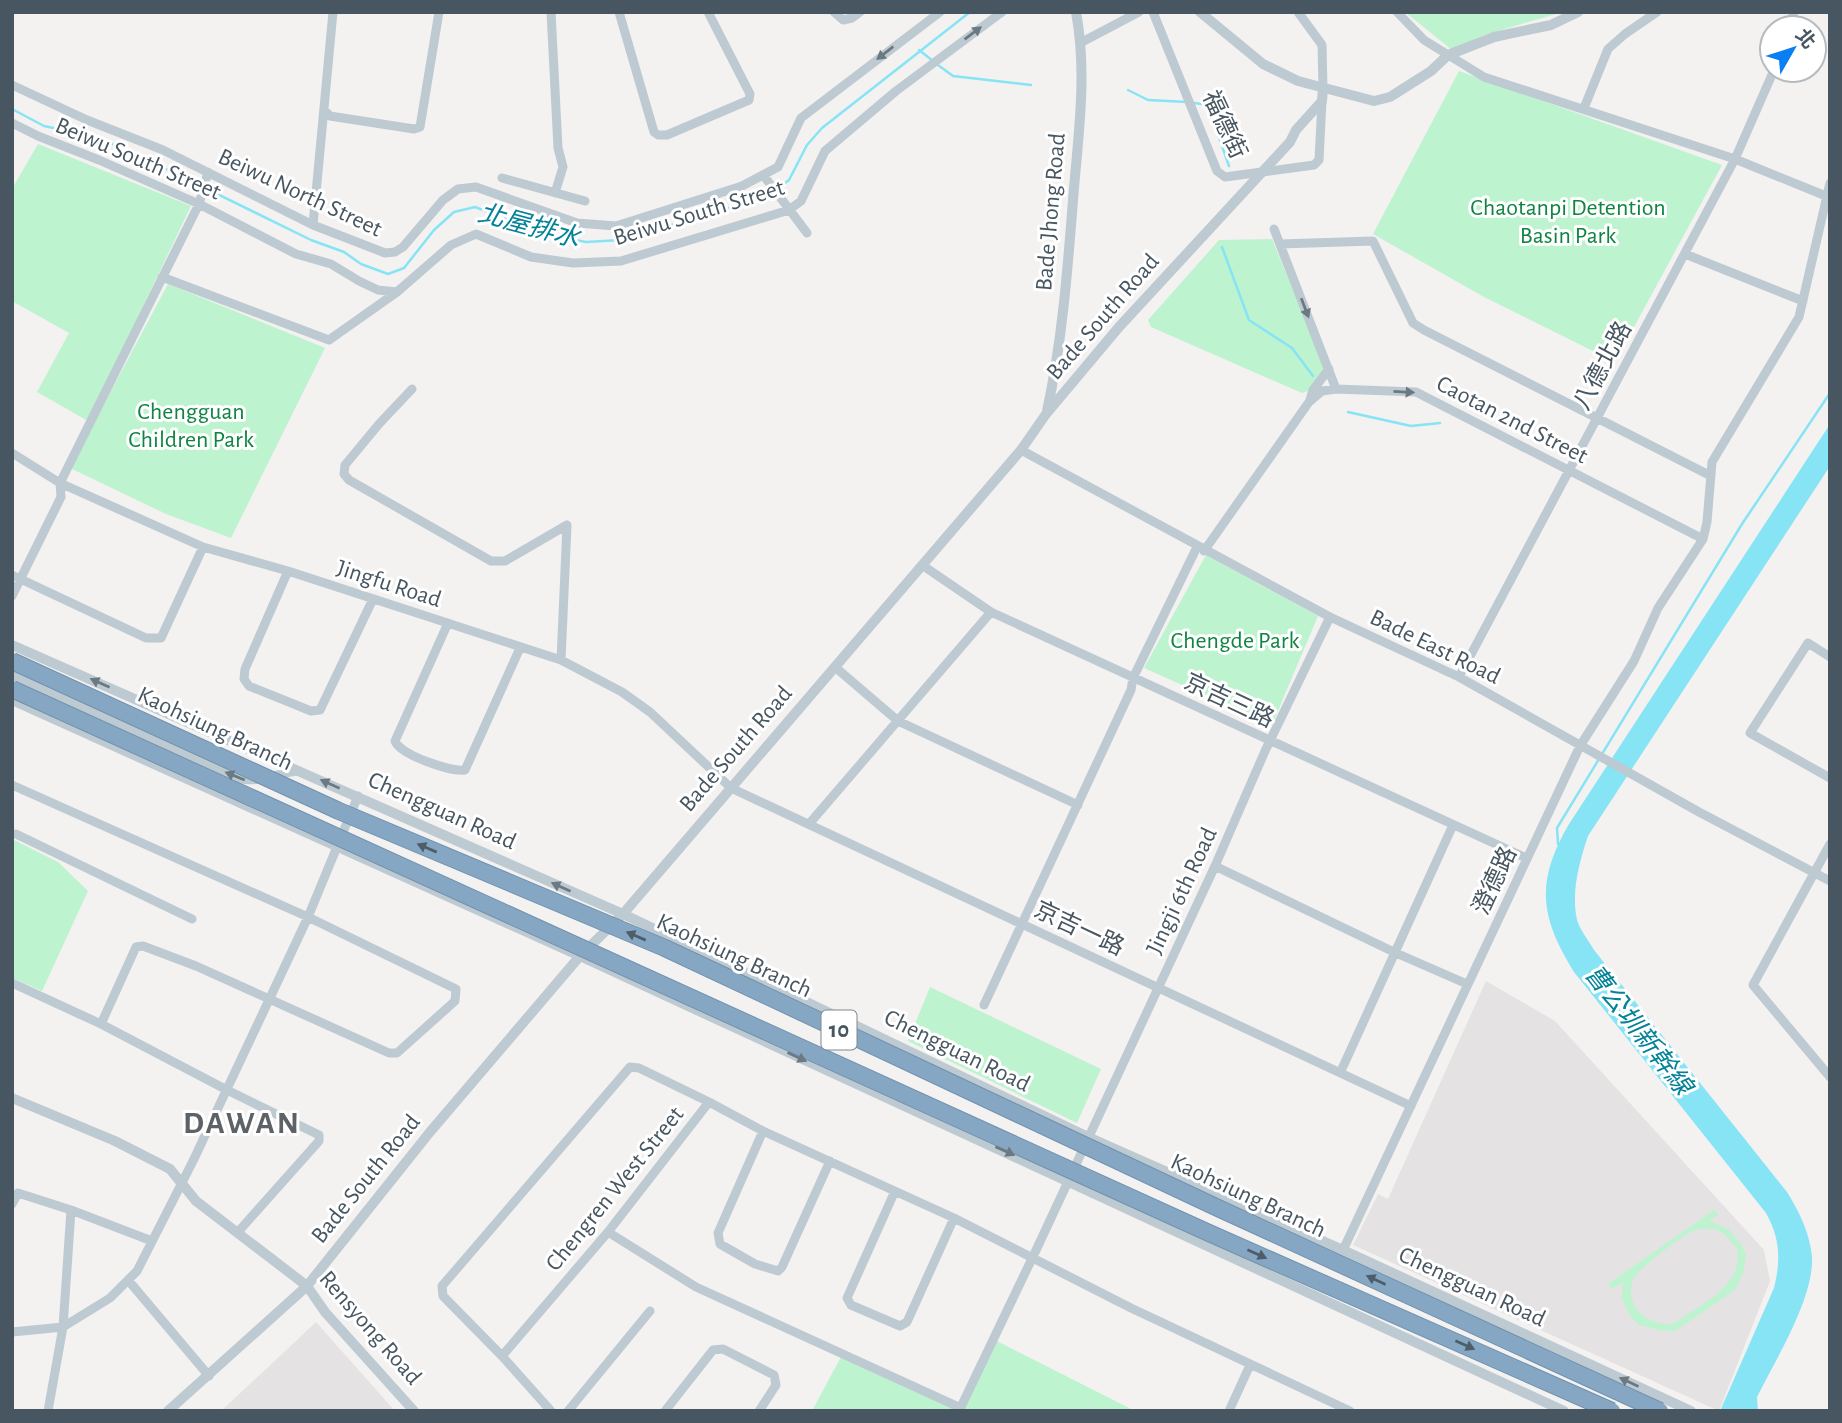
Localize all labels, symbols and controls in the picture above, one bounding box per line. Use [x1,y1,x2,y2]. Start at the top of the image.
north arrow [1758,14,1828,84]
text: 北 [1792,25,1819,53]
one-way arrow [964,26,983,40]
one-way arrow [877,45,895,60]
street label: 福德街 [1198,86,1252,163]
street label: Beiwu South Street [52,113,225,205]
street label: Bade Jhong Road [1032,132,1070,292]
street label: Beiwu North Street [214,145,386,242]
street label: Beiwu South Street [611,176,788,250]
park label: Chaotanpi Detention Basin Park [1470,196,1666,248]
water label: 北屋排水 [475,199,584,252]
street label: Bade South Road [1042,249,1164,385]
one-way arrow [1300,298,1311,319]
street label: 八德北路 [1568,317,1636,414]
street label: Caotan 2nd Street [1432,372,1592,469]
one-way arrow [1394,386,1416,397]
park label: Chengguan Children Park [128,400,254,452]
street label: Jingfu Road [334,556,444,612]
street label: Bade East Road [1366,605,1504,689]
park label: Chengde Park [1171,629,1300,653]
street label: 京吉三路 [1180,668,1278,732]
one-way arrow [90,677,110,689]
street label: Bade South Road [675,681,797,817]
street label: Kaohsiung Branch [134,683,296,775]
street label: Chengguan Road [365,768,519,854]
one-way arrow [224,770,245,781]
one-way arrow [320,778,341,789]
street label: Jingji 6th Road [1142,824,1222,958]
one-way arrow [416,842,437,853]
street label: 澄德路 [1467,842,1521,919]
one-way arrow [551,881,571,893]
street label: 京吉一路 [1030,896,1128,960]
street label: Kaohsiung Branch [653,910,815,1002]
one-way arrow [626,930,647,941]
water label: 曹公圳新幹線 [1580,959,1700,1102]
street label: Chengguan Road [880,1005,1034,1097]
road number: 10 [822,1010,856,1050]
one-way arrow [787,1052,808,1063]
street label: Chengren West Street [542,1102,689,1276]
district label: DAWAN [183,1107,301,1139]
street label: Bade South Road [307,1110,425,1248]
one-way arrow [994,1146,1015,1157]
street label: Kaohsiung Branch [1167,1150,1329,1242]
street label: Chengguan Road [1395,1243,1549,1331]
one-way arrow [1247,1248,1267,1260]
street label: Rensyong Road [314,1267,426,1389]
one-way arrow [1366,1274,1386,1286]
one-way arrow [1455,1340,1476,1351]
one-way arrow [1619,1376,1639,1388]

